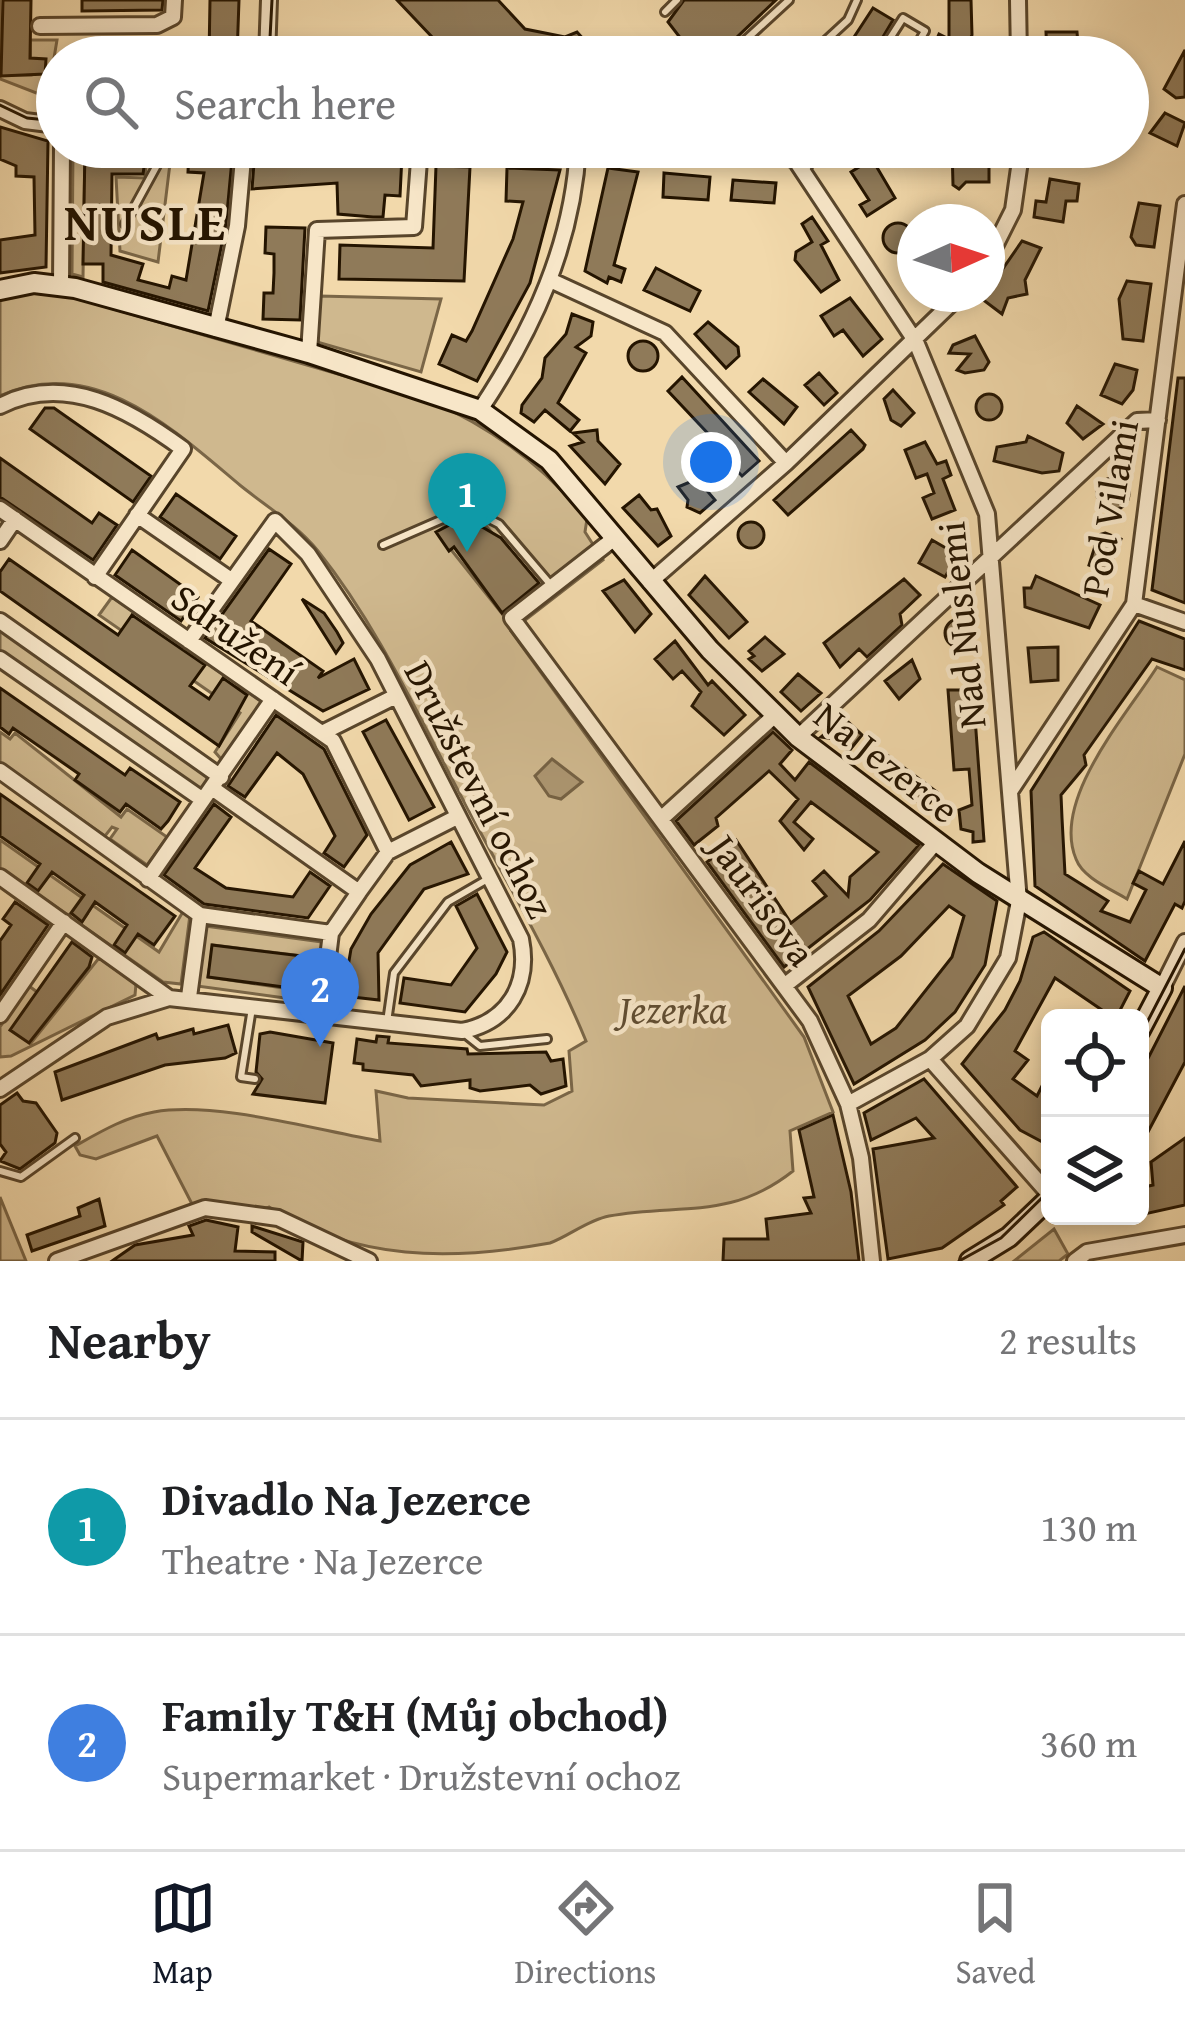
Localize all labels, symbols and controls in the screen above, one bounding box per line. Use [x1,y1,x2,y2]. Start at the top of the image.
search box [36,36,1149,168]
icon: search [78,69,144,135]
text: Search here [174,70,396,135]
district label: NUSLE [64,184,228,259]
north arrow [897,204,1005,312]
street label: Pod Vilami [1065,415,1152,601]
your location [681,432,741,492]
pin: 1 [428,453,506,552]
street label: Nad Nuslemi [921,519,1000,731]
street label: Sdružení [160,569,313,699]
street label: Družstevní ochoz [391,650,570,927]
street label: Na Jezerce [803,687,972,836]
street label: Jaurisova [693,818,831,978]
pin: 2 [281,948,359,1047]
park label: Jezerka [613,980,727,1037]
map controls [1041,1009,1149,1225]
button: locate [1041,1009,1149,1117]
button: layers [1041,1117,1149,1225]
text: Nearby [48,1302,211,1377]
text: 2 results [999,1311,1137,1368]
text: Divadlo Na Jezerce [162,1466,531,1531]
text: 1 [77,1498,97,1555]
text: 130 m [1040,1498,1137,1555]
text: Theatre · Na Jezerce [162,1531,483,1588]
text: Family T&H (Můj obchod) [162,1682,668,1747]
text: 2 [77,1714,97,1771]
text: 360 m [1040,1714,1137,1771]
text: Supermarket · Družstevní ochoz [162,1747,680,1804]
tab: Map [150,1875,216,1995]
tab: Directions [515,1875,656,1995]
tab: Saved [956,1875,1035,1995]

